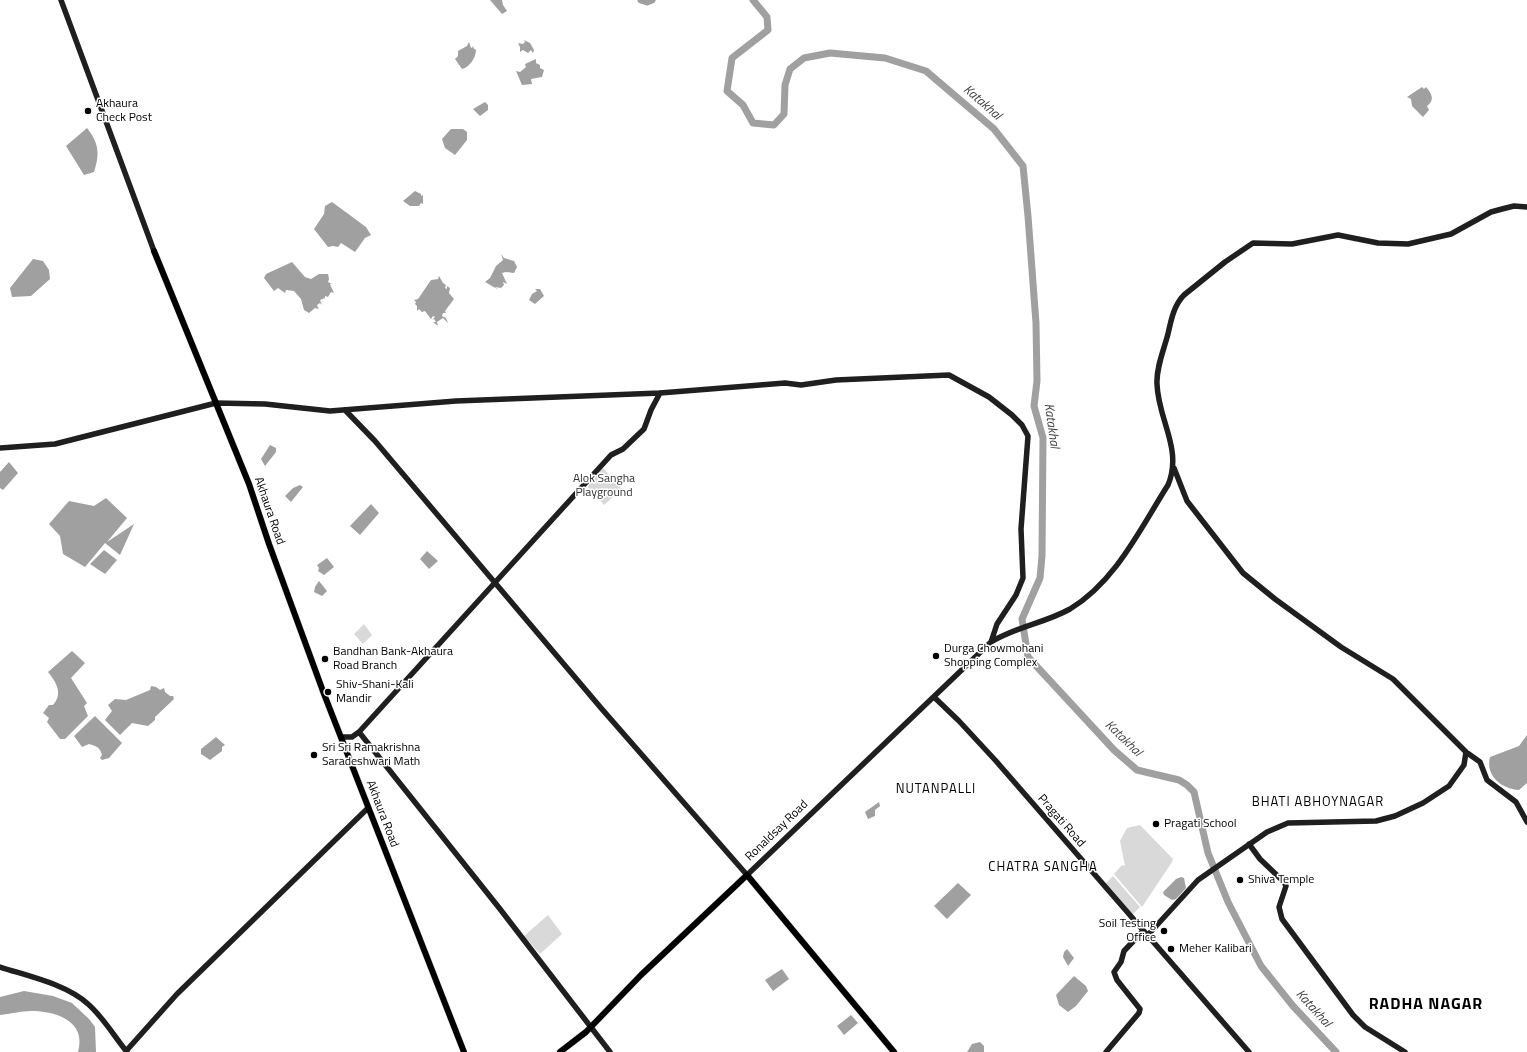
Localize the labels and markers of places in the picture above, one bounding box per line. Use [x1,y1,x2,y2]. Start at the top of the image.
place label: Akhaura Check Post [96,97,152,125]
marker: Akhaura Check Post [83,106,93,116]
place label: Durga Chowmohani Shopping Complex [944,642,1043,670]
place label: Bandhan Bank-Akhaura Road Branch [333,645,453,673]
marker: Durga Chowmohani Shopping Complex [931,651,941,661]
marker: Bandhan Bank-Akhaura Road Branch [320,654,330,664]
place label: Shiv-Shani-Kali Mandir [336,678,414,706]
marker: Shiv-Shani-Kali Mandir [323,687,333,697]
place label: Sri Sri Ramakrishna Saradeshwari Math [322,741,420,769]
marker: Sri Sri Ramakrishna Saradeshwari Math [309,750,319,760]
place label: Pragati School [1164,817,1237,831]
marker: Pragati School [1151,819,1161,829]
place label: Shiva Temple [1248,873,1314,887]
marker: Shiva Temple [1235,875,1245,885]
place label: Soil Testing Office [1099,917,1156,945]
marker: Soil Testing Office [1159,926,1169,936]
place label: Meher Kalibari [1179,942,1252,956]
marker: Meher Kalibari [1166,944,1176,954]

